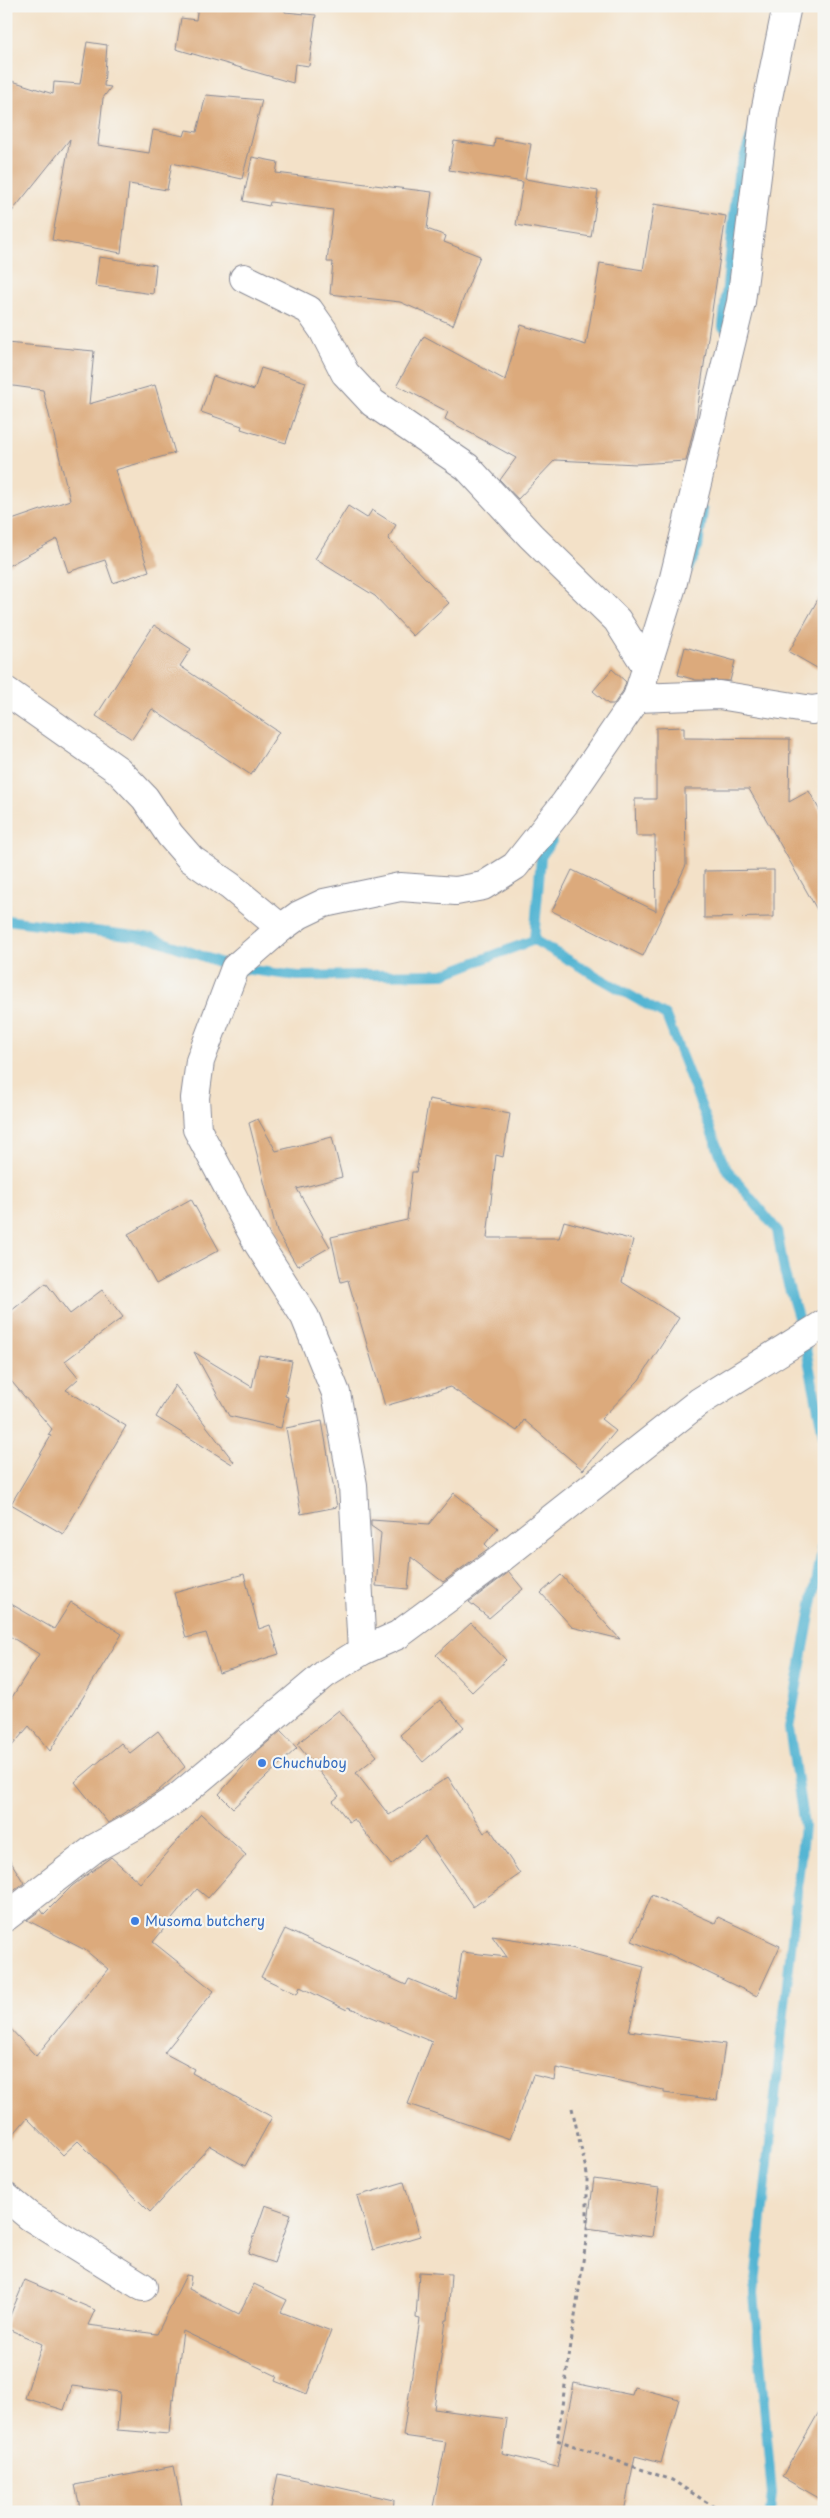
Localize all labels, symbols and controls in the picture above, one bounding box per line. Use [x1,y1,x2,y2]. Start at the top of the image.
place label: Chuchuboy [272,1752,347,1773]
marker: Chuchuboy [256,1757,268,1769]
place label: Musoma butchery [145,1910,265,1931]
marker: Musoma butchery [129,1915,141,1927]

